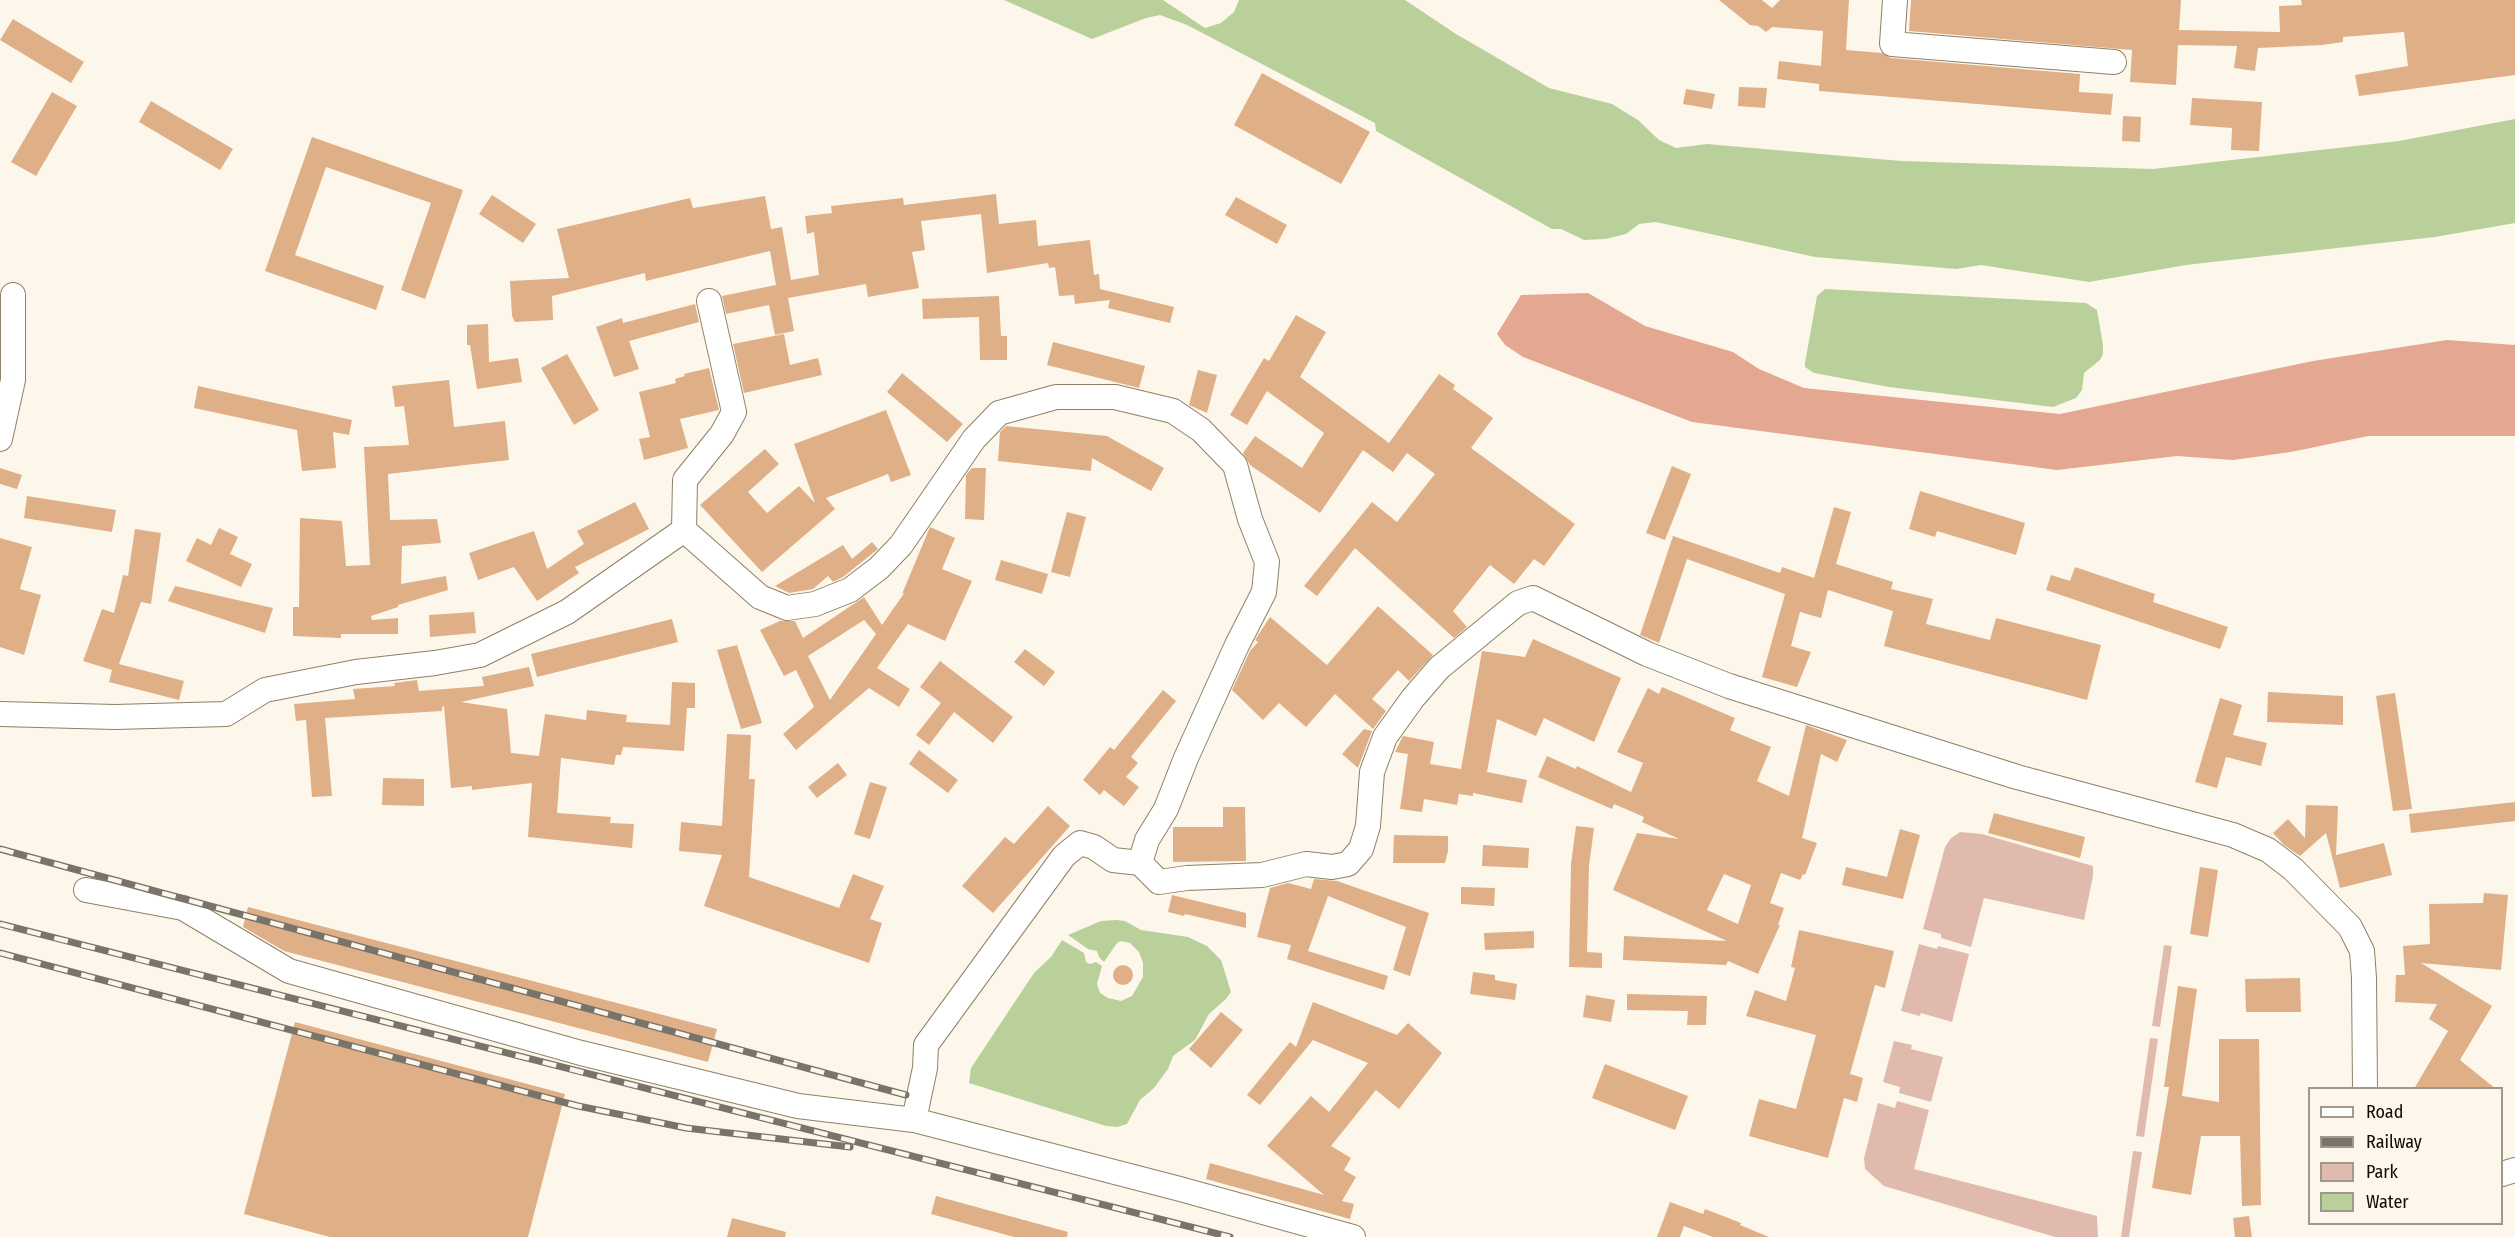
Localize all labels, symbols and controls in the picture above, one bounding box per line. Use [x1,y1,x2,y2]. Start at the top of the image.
legend [2308,1087,2503,1225]
text: Road [2366,1101,2403,1123]
text: Railway [2366,1131,2422,1153]
text: Park [2366,1161,2398,1183]
text: Water [2366,1191,2409,1213]

